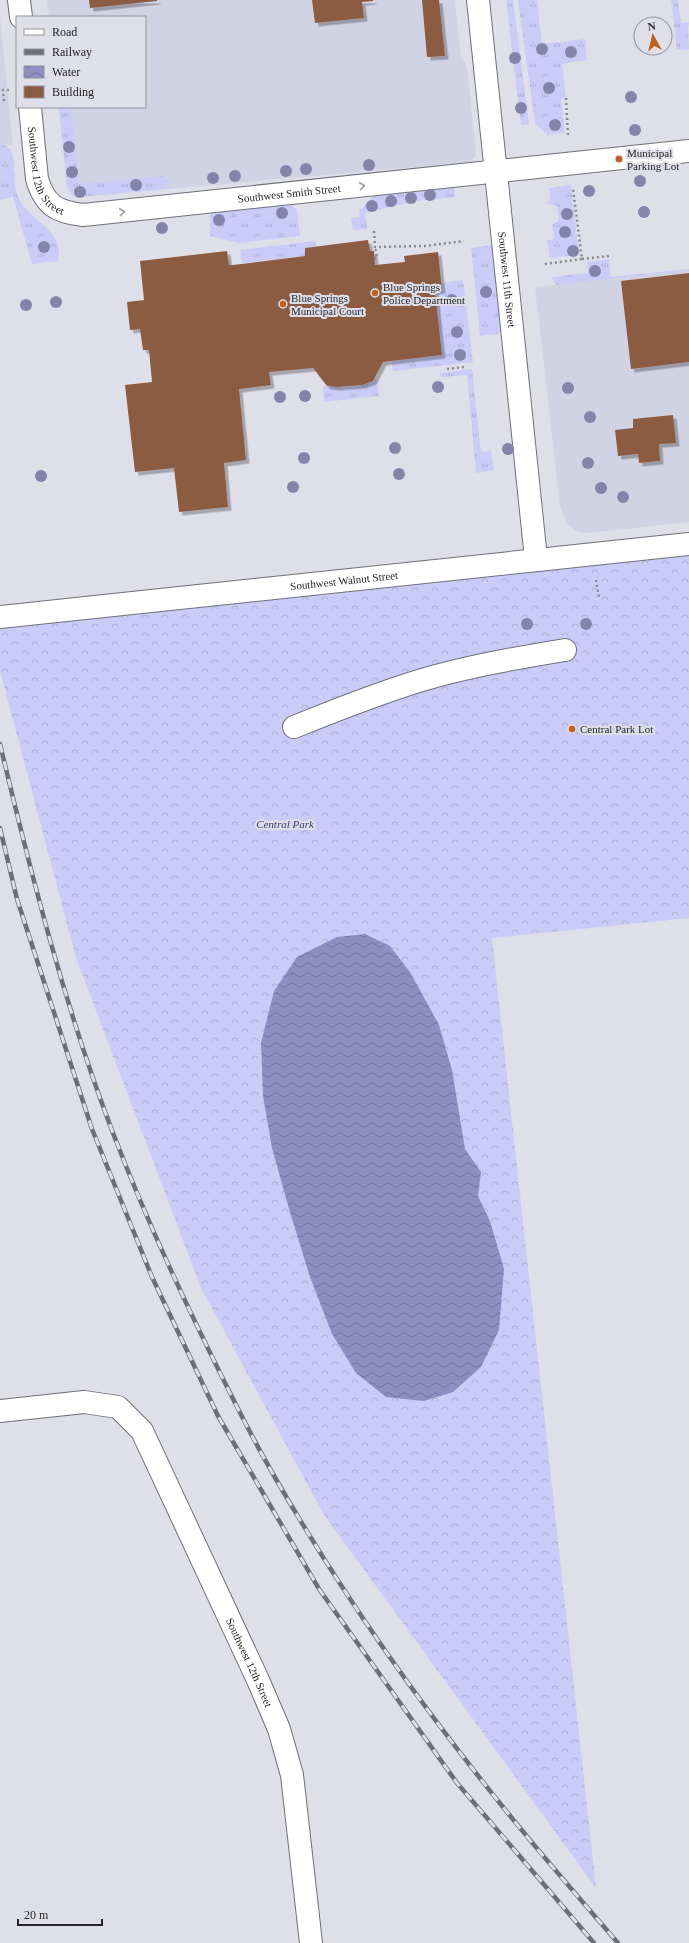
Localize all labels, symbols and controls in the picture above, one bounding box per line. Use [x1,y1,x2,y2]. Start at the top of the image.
legend [16,16,146,108]
north arrow [633,16,673,56]
text: N [647,20,656,33]
text: Road [52,25,77,39]
text: Railway [52,45,92,59]
text: Water [52,65,80,79]
text: Building [52,85,94,99]
street label: Southwest 12th Street [26,126,66,217]
place label: Municipal Parking Lot [627,147,679,172]
marker: Municipal Parking Lot [614,154,624,164]
one-way arrow [359,181,365,190]
street label: Southwest Smith Street [237,182,341,205]
one-way arrow [119,208,125,217]
street label: Southwest 11th Street [496,231,518,328]
place label: Blue Springs Police Department [383,281,465,306]
marker: Blue Springs Police Department [370,288,380,298]
place label: Blue Springs Municipal Court [291,292,364,317]
marker: Blue Springs Municipal Court [278,299,288,309]
street label: Southwest Walnut Street [290,569,399,592]
place label: Central Park Lot [580,723,653,735]
marker: Central Park Lot [567,724,577,734]
park label: Central Park [256,818,315,830]
street label: Southwest 12th Street [224,1616,275,1709]
scale bar [18,1901,102,1927]
text: 20 m [24,1908,49,1922]

